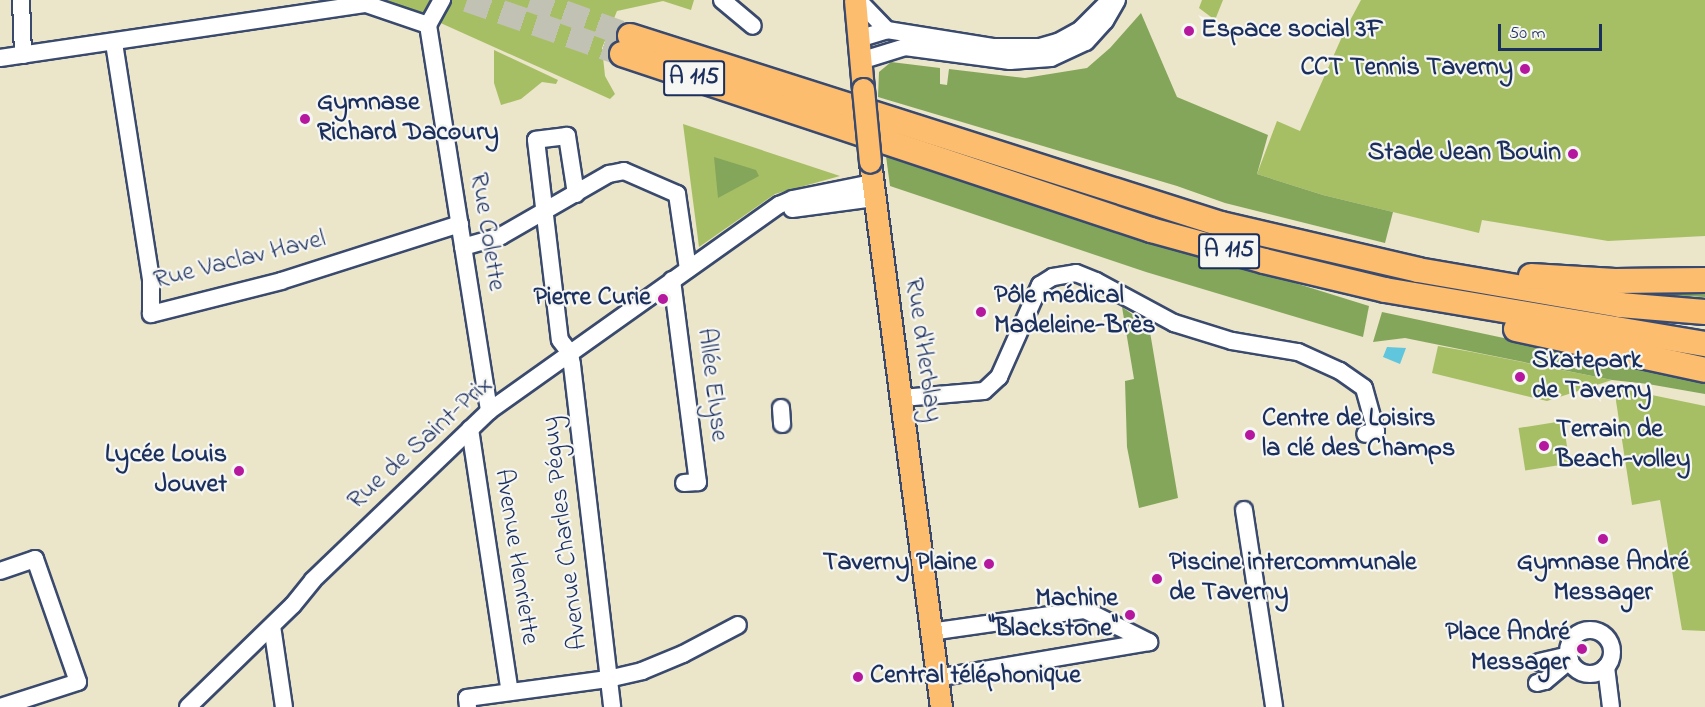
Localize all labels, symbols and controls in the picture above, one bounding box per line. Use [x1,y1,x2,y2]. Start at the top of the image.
scale bar [1501,12,1604,50]
place label: Espace social 3F [1201,15,1383,47]
text: 50 m [1509,21,1546,47]
marker: Espace social 3F [1182,24,1196,38]
place label: CCT Tennis Taverny [1301,53,1513,85]
road number: A 115 [662,57,726,99]
marker: CCT Tennis Taverny [1518,62,1532,76]
place label: Gymnase Richard Dacoury [317,88,499,150]
marker: Gymnase Richard Dacoury [298,112,312,126]
place label: Stade Jean Bouin [1368,138,1561,170]
marker: Stade Jean Bouin [1566,147,1580,161]
street label: Rue Colette [461,171,511,293]
street label: Rue Vaclav Havel [151,225,329,297]
road number: A 115 [1198,230,1260,272]
street label: Rue d'Herblay [896,276,948,424]
place label: Pôle médical Madeleine-Brès [994,281,1155,342]
place label: Pierre Curie [533,283,651,315]
marker: Pierre Curie [656,292,670,306]
marker: Pôle médical Madeleine-Brès [972,303,990,321]
street label: Allée Elyse [689,327,733,443]
place label: Skatepark de Taverny [1532,346,1651,408]
marker: Skatepark de Taverny [1513,370,1527,384]
street label: Rue de Saint-Prix [342,371,500,517]
place label: Centre de Loisirs la clé des Champs [1262,404,1455,466]
street label: Avenue Charles Péguy [536,415,596,651]
place label: Terrain de Beach-volley [1556,415,1690,476]
marker: Centre de Loisirs la clé des Champs [1243,428,1257,442]
marker: Terrain de Beach-volley [1537,439,1551,453]
place label: Lycée Louis Jouvet [105,440,227,502]
marker: Lycée Louis Jouvet [232,464,246,478]
street label: Avenue Henriette [486,467,544,647]
marker: Gymnase André Messager [1596,532,1610,546]
place label: Taverny Plaine [823,548,977,580]
place label: Piscine intercommunale de Taverny [1169,548,1417,610]
place label: Gymnase André Messager [1517,548,1689,610]
marker: Taverny Plaine [982,557,996,571]
marker: Piscine intercommunale de Taverny [1150,572,1164,586]
place label: Machine "Blackstone" [989,584,1118,646]
marker: Machine "Blackstone" [1123,608,1137,622]
place label: Place André Messager [1445,618,1570,680]
marker: Place André Messager [1575,642,1589,656]
place label: Central téléphonique [870,661,1081,693]
marker: Central téléphonique [851,670,865,684]

